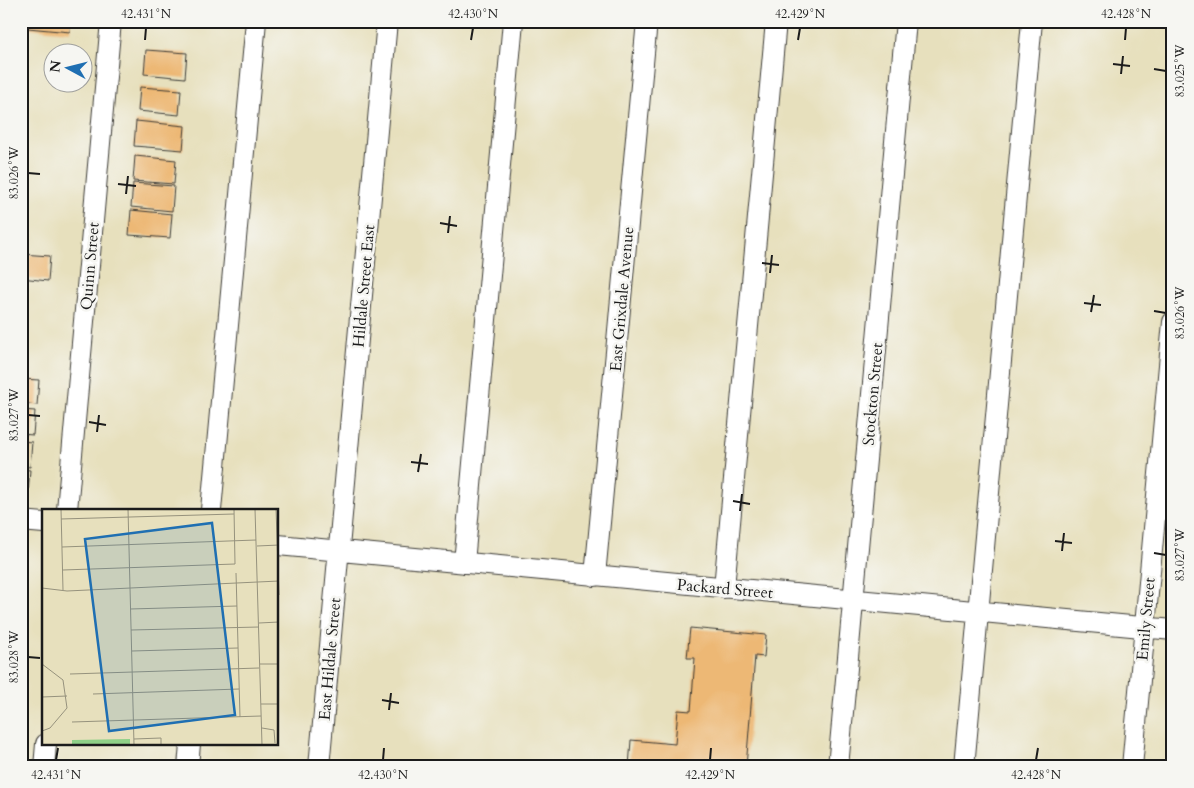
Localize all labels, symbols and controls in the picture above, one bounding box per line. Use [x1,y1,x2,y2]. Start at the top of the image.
text: 42.431°N [121,6,172,22]
text: 42.430°N [448,6,499,22]
text: 42.429°N [775,6,826,22]
text: 42.428°N [1101,6,1152,22]
north arrow [42,42,92,92]
text: 83.025°W [1172,44,1188,98]
text: N [45,59,66,74]
text: 83.026°W [6,146,22,200]
street label: Quinn Street [75,221,105,311]
street label: Hildale Street East [348,224,380,348]
street label: East Grixdale Avenue [605,226,639,372]
text: 83.026°W [1172,286,1188,340]
street label: Stockton Street [858,342,888,446]
text: 83.027°W [6,388,22,442]
inset map [42,509,279,746]
text: 83.027°W [1172,528,1188,582]
street label: Packard Street [676,574,774,604]
street label: Emily Street [1131,577,1161,661]
street label: East Hildale Street [314,597,346,721]
text: 83.028°W [6,630,22,684]
text: 42.431°N [31,767,82,783]
text: 42.430°N [358,767,409,783]
text: 42.429°N [685,767,736,783]
text: 42.428°N [1011,767,1062,783]

